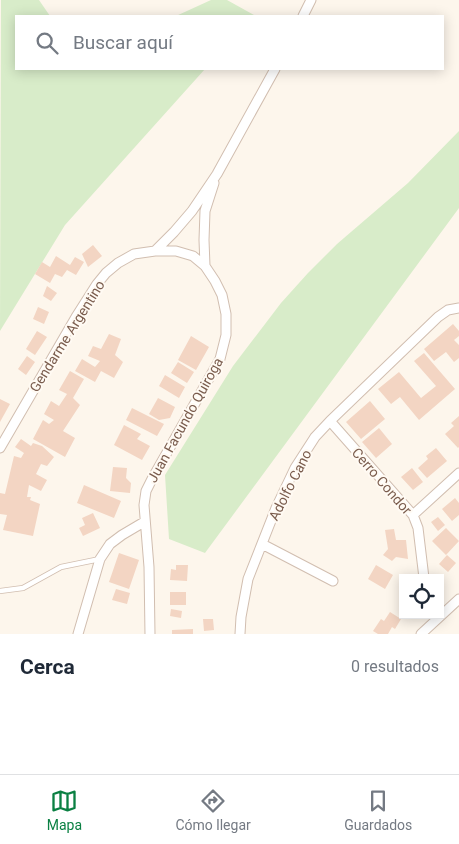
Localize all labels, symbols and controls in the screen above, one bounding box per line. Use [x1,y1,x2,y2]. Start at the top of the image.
search box [15,15,444,70]
icon: search [33,29,61,57]
text: Buscar aquí [73,31,173,54]
street label: Gendarme Argentino [26,277,108,395]
street label: Juan Facundo Quiroga [144,355,226,485]
street label: Cerro Condor [349,445,415,518]
street label: Adolfo Cano [265,447,315,523]
map controls [399,574,444,619]
button: locate [399,574,444,619]
text: Cerca [20,655,75,679]
text: 0 resultados [351,657,439,676]
tab: Mapa [47,787,82,833]
tab: Cómo llegar [175,787,251,833]
tab: Guardados [344,787,412,833]

